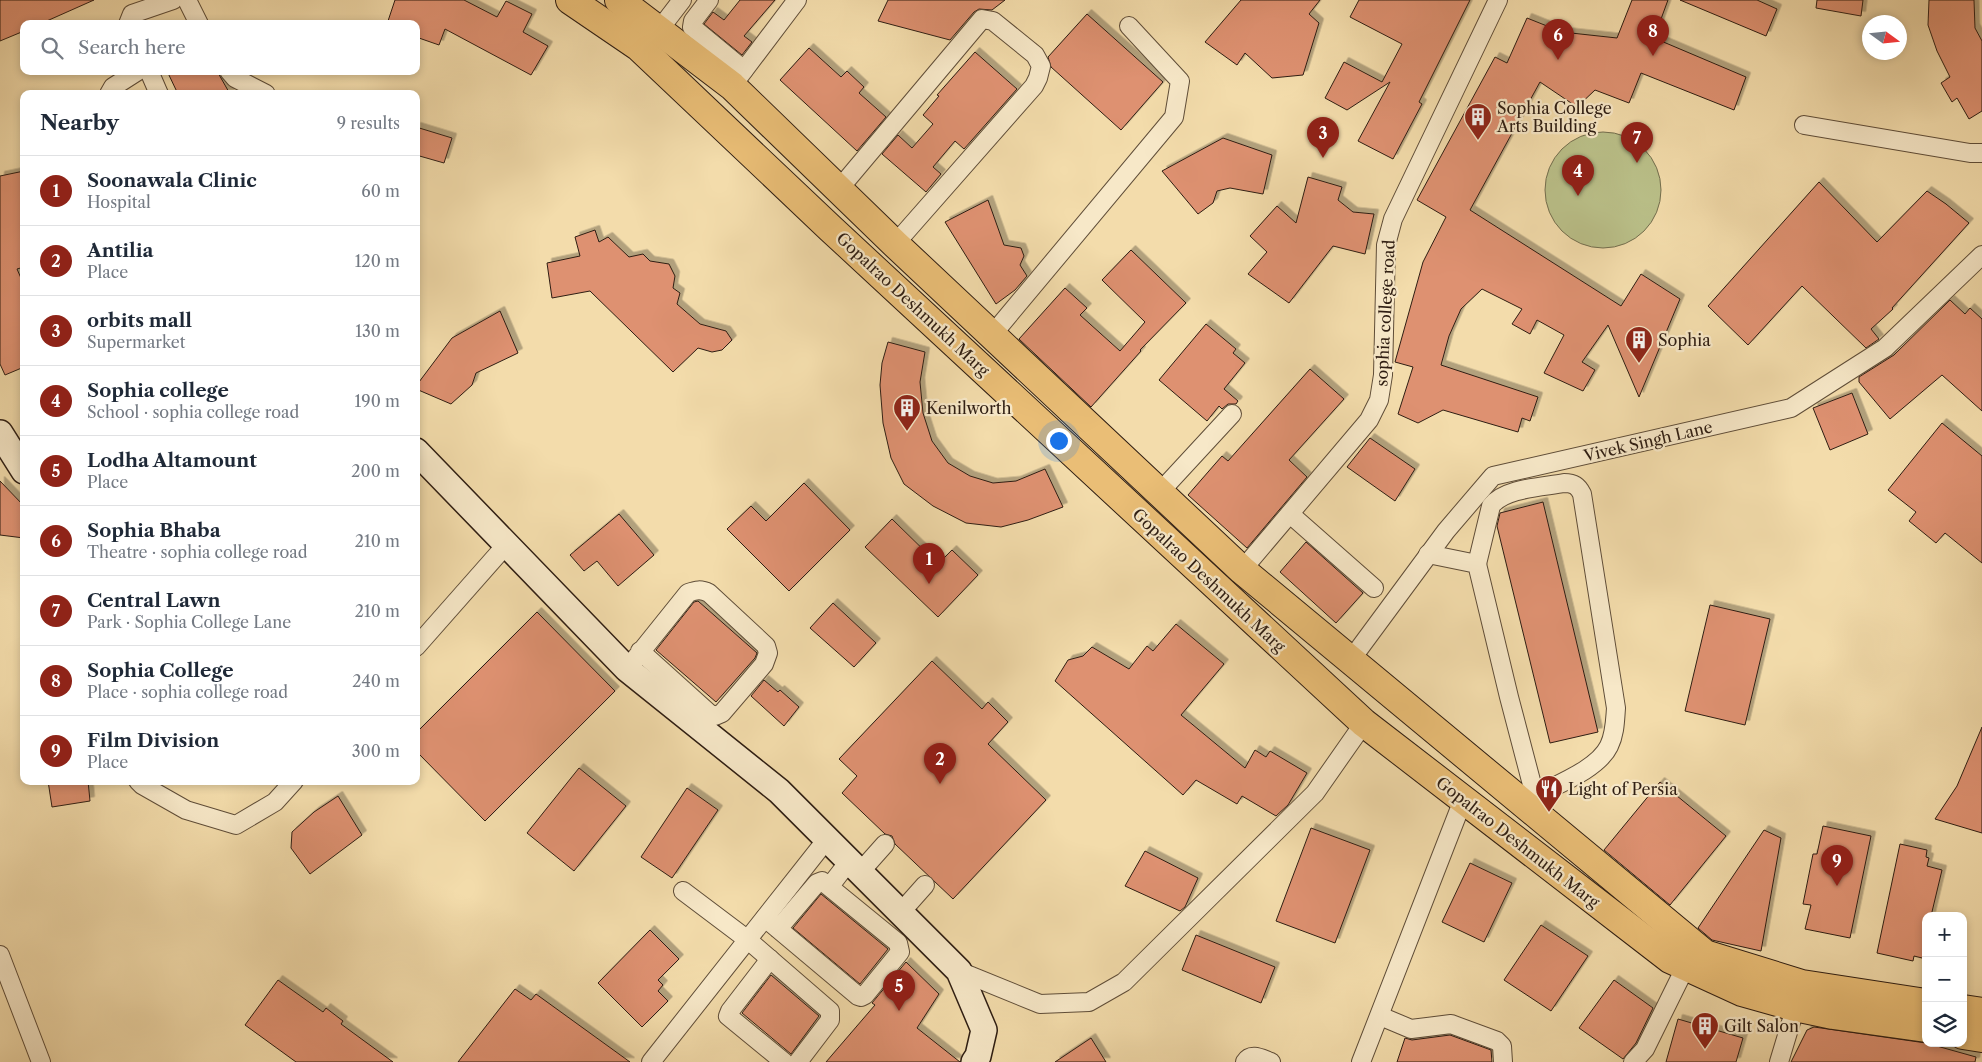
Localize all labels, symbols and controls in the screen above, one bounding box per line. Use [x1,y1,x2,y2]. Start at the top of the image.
pin: 8 [1637,15,1669,56]
north arrow [1862,15,1907,60]
pin: 6 [1542,19,1574,60]
search box [20,20,420,75]
icon: search [38,34,66,62]
text: Search here [78,36,186,59]
place label: Sophia College Arts Building [1496,98,1612,136]
building icon: Sophia College Arts Building [1463,102,1493,141]
text: Nearby [40,110,119,135]
text: 9 results [337,113,400,133]
pin: 3 [1307,117,1339,158]
pin: 7 [1621,122,1653,163]
pin: 4 [1562,155,1594,196]
text: Soonawala Clinic [87,169,257,192]
text: 1 [52,181,60,201]
text: 60 m [361,181,400,201]
text: Hospital [87,192,151,212]
street label: Gopalrao Deshmukh Marg [832,228,994,380]
text: Antilia [87,239,154,262]
street label: sophia college road [1371,239,1399,387]
text: 2 [51,251,61,271]
text: 120 m [355,251,400,271]
text: Place [87,262,128,282]
text: orbits mall [87,309,192,332]
text: 3 [51,321,61,341]
text: 130 m [355,321,400,341]
building icon: Sophia [1624,325,1654,364]
place label: Sophia [1658,330,1711,350]
text: Supermarket [87,332,185,352]
text: Sophia college [87,379,229,402]
text: 4 [51,391,61,411]
text: 190 m [355,391,400,411]
building icon: Kenilworth [892,393,922,432]
place label: Kenilworth [926,398,1012,418]
text: School · sophia college road [87,402,299,422]
street label: Vivek Singh Lane [1581,416,1714,466]
your location [1046,428,1072,454]
text: Lodha Altamount [87,449,257,472]
text: 5 [52,461,60,481]
text: 200 m [351,461,400,481]
text: Place [87,472,128,492]
street label: Gopalrao Deshmukh Marg [1128,504,1290,656]
text: Sophia Bhaba [87,519,221,542]
text: 6 [51,531,61,551]
text: 210 m [355,531,400,551]
text: Theatre · sophia college road [87,542,307,562]
pin: 1 [913,543,945,584]
text: Central Lawn [87,589,221,612]
text: 7 [52,601,60,621]
text: 210 m [355,601,400,621]
text: Park · Sophia College Lane [87,612,291,632]
text: Sophia College [87,659,234,682]
text: 8 [51,671,61,691]
text: 240 m [352,671,400,691]
text: Place · sophia college road [87,682,288,702]
text: Film Division [87,729,219,752]
text: 9 [51,741,61,761]
text: 300 m [352,741,400,761]
pin: 2 [924,743,956,784]
text: Place [87,752,128,772]
street label: Gopalrao Deshmukh Marg [1432,772,1604,912]
restaurant icon: Light of Persia [1534,774,1564,813]
place label: Light of Persia [1568,779,1678,799]
pin: 9 [1821,845,1853,886]
map controls [1922,912,1967,1047]
button: + [1922,912,1967,957]
button: − [1922,957,1967,1002]
pin: 5 [883,970,915,1011]
button: layers [1922,1002,1967,1047]
building icon: Gilt Salon [1690,1011,1720,1050]
place label: Gilt Salon [1724,1016,1799,1036]

